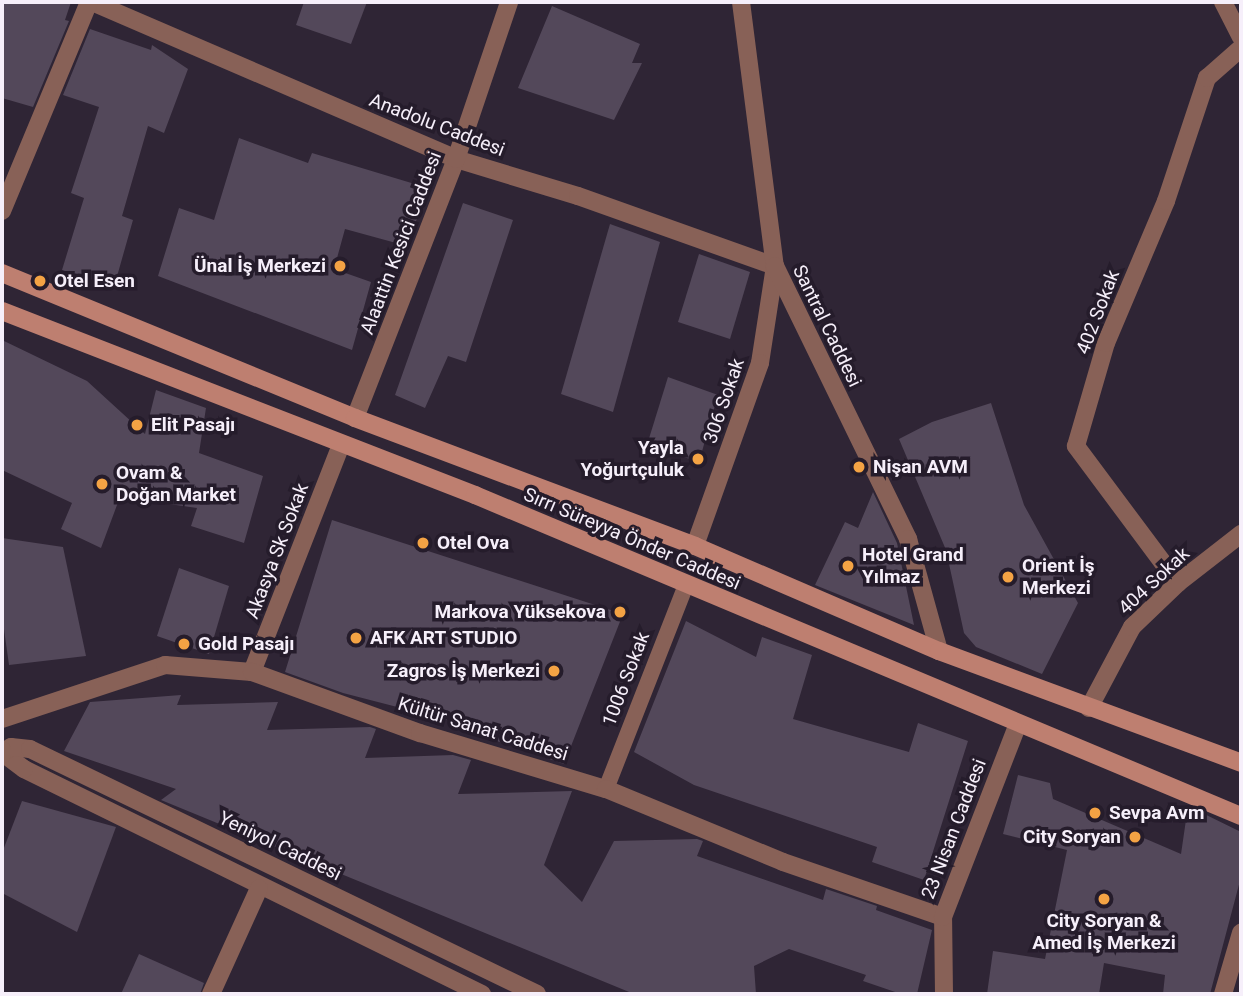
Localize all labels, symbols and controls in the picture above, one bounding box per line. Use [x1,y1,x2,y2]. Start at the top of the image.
street label: Anadolu Caddesi [366,89,508,161]
street label: Alaattin Kesici Caddesi [356,148,446,338]
place label: Ünal İş Merkezi [194,255,326,277]
marker: Ünal İş Merkezi [332,258,348,274]
street label: Santral Caddesi [788,261,866,391]
street label: 402 Sokak [1072,267,1124,357]
place label: Otel Esen [54,270,135,292]
marker: Otel Esen [32,273,48,289]
street label: 306 Sokak [699,355,749,447]
place label: Elit Pasajı [151,414,235,436]
marker: Elit Pasajı [129,417,145,433]
place label: Yayla Yoğurtçuluk [580,437,684,481]
marker: Yayla Yoğurtçuluk [690,451,706,467]
place label: Nişan AVM [873,456,968,478]
marker: Nişan AVM [851,459,867,475]
place label: Ovam & Doğan Market [116,462,236,506]
marker: Ovam & Doğan Market [94,476,110,492]
street label: Akasya Sk Sokak [241,480,313,622]
street label: Sırrı Süreyya Önder Caddesi [520,483,744,595]
place label: Otel Ova [437,532,509,554]
marker: Otel Ova [415,535,431,551]
street label: 404 Sokak [1114,542,1194,620]
place label: Hotel Grand Yılmaz [862,544,964,588]
place label: Orient İş Merkezi [1022,555,1094,599]
marker: Hotel Grand Yılmaz [840,558,856,574]
marker: Orient İş Merkezi [1000,569,1016,585]
place label: Markova Yüksekova [435,601,606,623]
marker: Markova Yüksekova [612,604,628,620]
place label: AFK ART STUDIO [370,627,518,649]
street label: 1006 Sokak [598,629,654,729]
marker: AFK ART STUDIO [348,630,364,646]
place label: Gold Pasajı [198,633,294,655]
marker: Gold Pasajı [176,636,192,652]
place label: Zagros İş Merkezi [387,660,540,682]
marker: Zagros İş Merkezi [546,663,562,679]
street label: Kültür Sanat Caddesi [395,692,571,766]
street label: 23 Nisan Caddesi [917,756,991,902]
place label: Sevpa Avm [1109,802,1204,824]
marker: Sevpa Avm [1087,805,1103,821]
street label: Yeniyol Caddesi [215,806,345,886]
place label: City Soryan [1023,826,1121,848]
marker: City Soryan [1127,829,1143,845]
marker: City Soryan & Amed İş Merkezi [1096,891,1112,907]
place label: City Soryan & Amed İş Merkezi [1032,910,1176,954]

